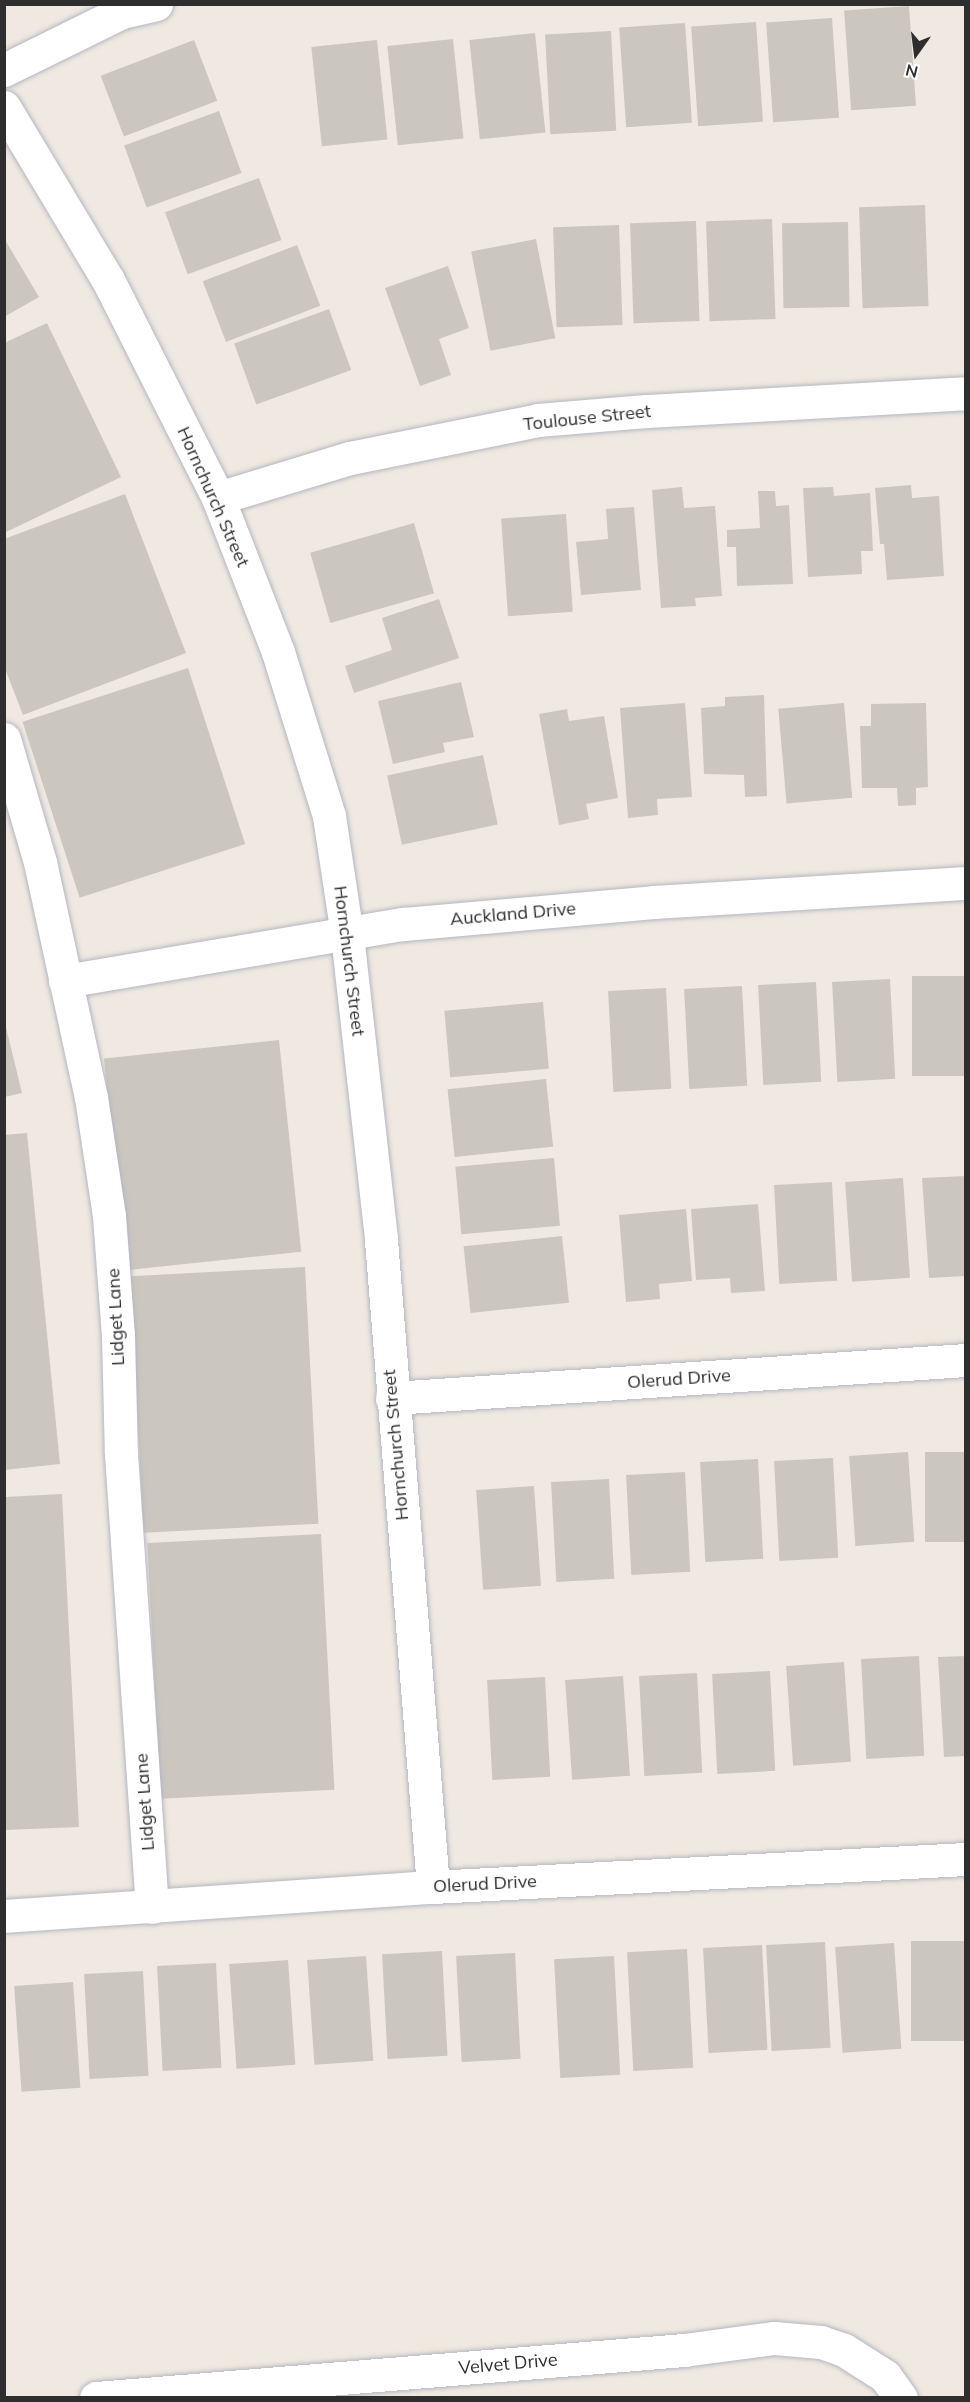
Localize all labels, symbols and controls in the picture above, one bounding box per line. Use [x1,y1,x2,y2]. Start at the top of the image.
north arrow [886,24,946,84]
text: N [903,60,920,83]
street label: Toulouse Street [522,401,652,435]
street label: Hornchurch Street [172,423,254,571]
street label: Hornchurch Street [329,885,369,1037]
street label: Auckland Drive [449,898,577,930]
street label: Lidget Lane [103,1268,129,1366]
street label: Olerud Drive [626,1365,732,1393]
street label: Hornchurch Street [379,1369,413,1521]
street label: Lidget Lane [131,1753,159,1851]
street label: Olerud Drive [433,1870,537,1898]
street label: Velvet Drive [458,2349,558,2379]

